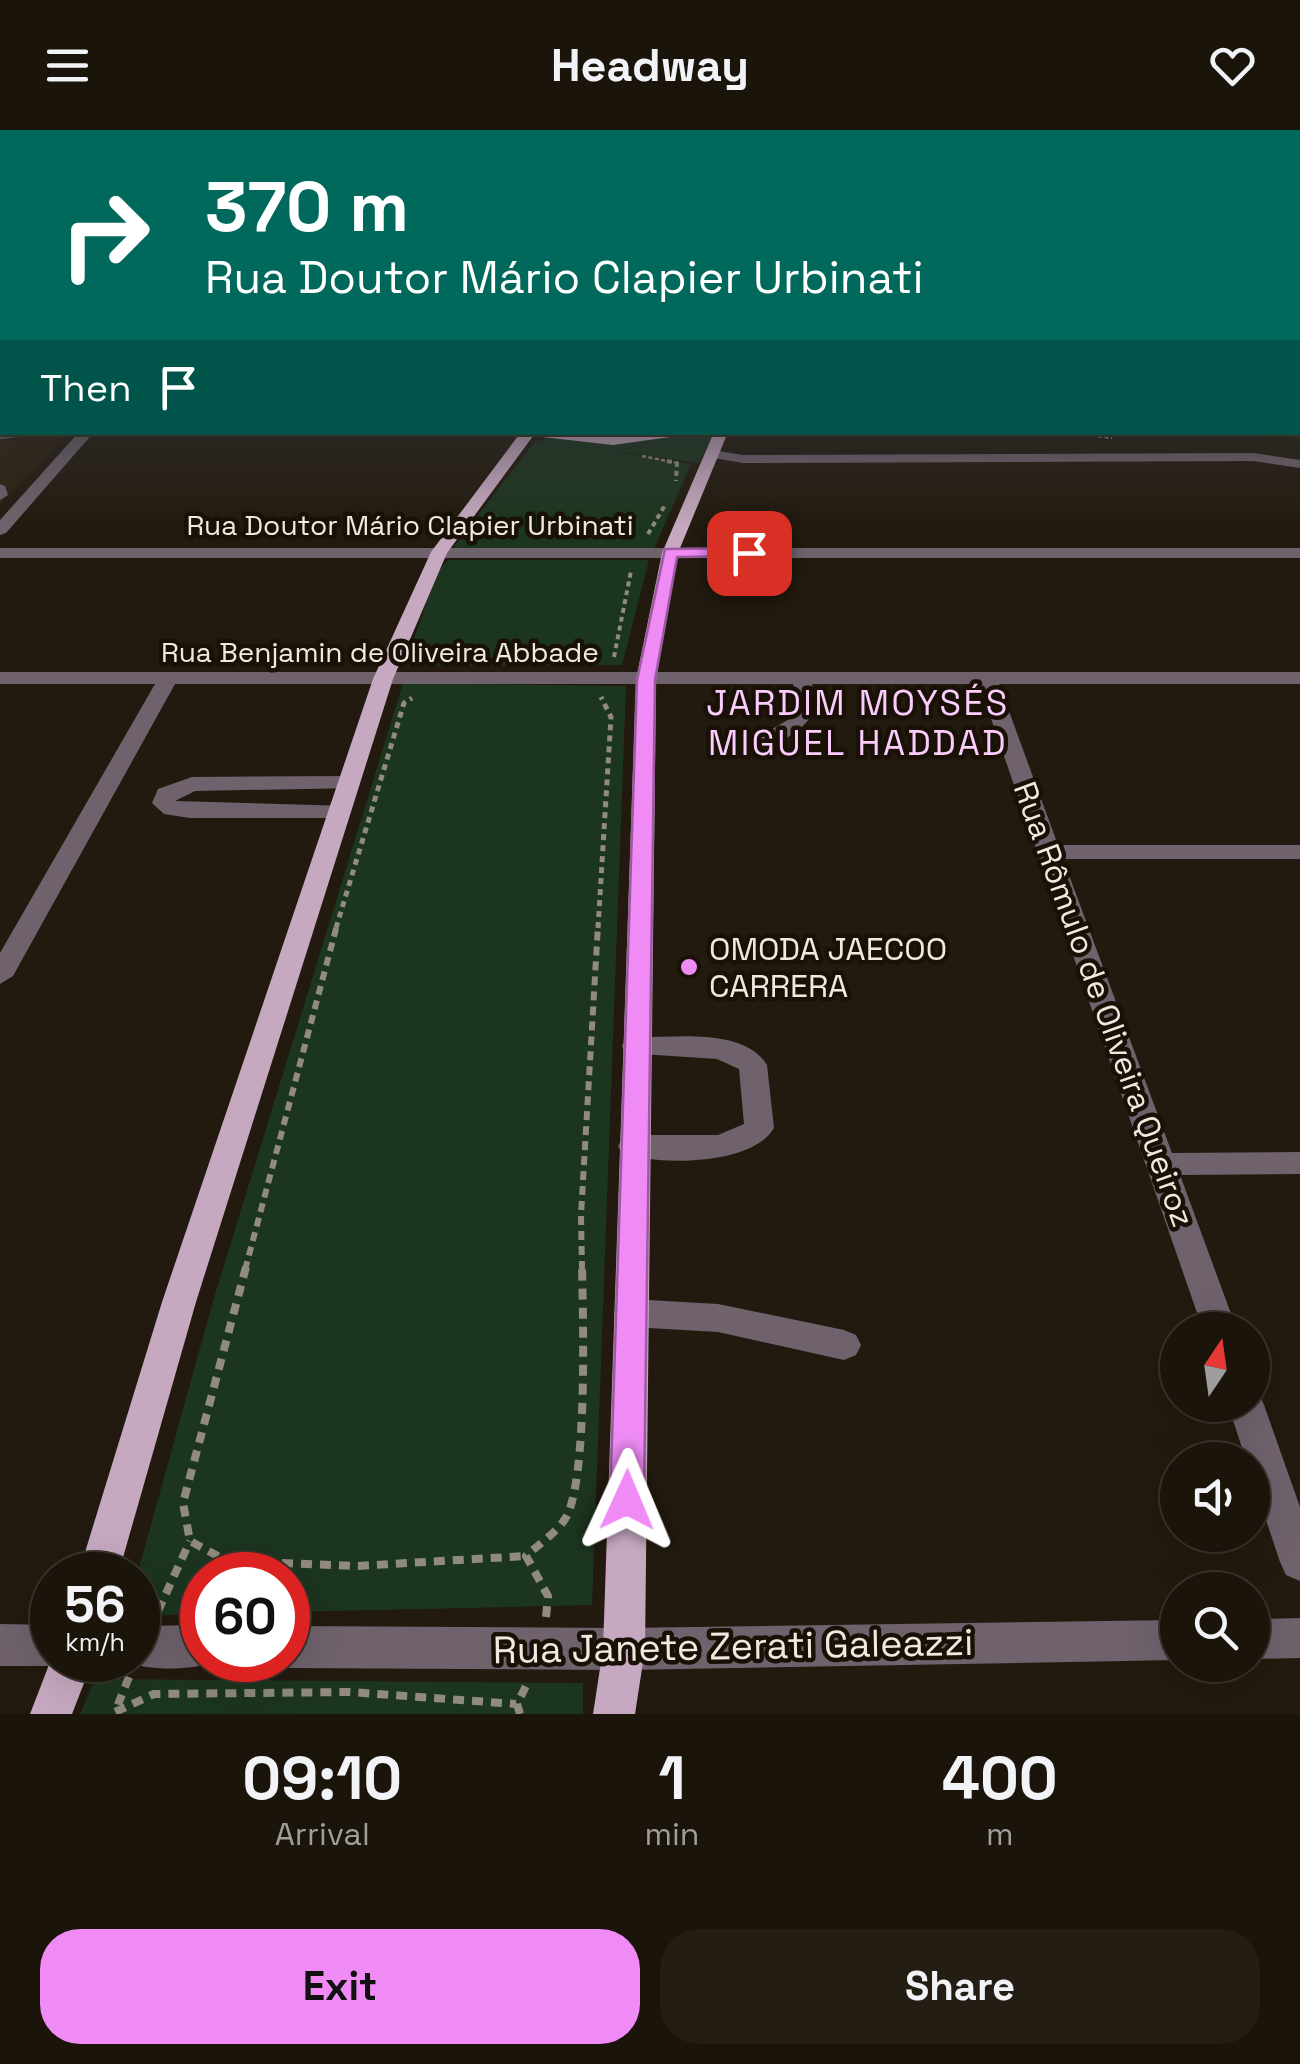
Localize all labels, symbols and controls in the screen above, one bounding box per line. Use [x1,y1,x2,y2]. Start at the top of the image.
text: Headway [551,37,749,94]
icon: menu [40,38,95,93]
icon: heart [1205,38,1260,93]
text: 370 m [205,162,409,251]
icon: right [40,170,170,300]
text: Rua Doutor Mário Clapier Urbinati [205,249,924,306]
icon: arrive [151,360,206,415]
text: Then [40,364,131,412]
street label: Rua Doutor Mário Clapier Urbinati [186,507,634,543]
pin [707,511,792,596]
icon: arrive [722,526,777,581]
street label: Rua Benjamin de Oliveira Abbade [161,634,599,670]
district label: JARDIM MOYSÉS MIGUEL HADDAD [706,681,1010,765]
street label: Rua Rômulo de Oliveira Queiroz [1005,776,1203,1232]
place label: OMODA JAECOO CARRERA [709,929,947,1006]
marker: OMODA JAECOO CARRERA [678,956,700,978]
north arrow [1160,1312,1270,1422]
map controls [1160,1312,1270,1682]
button: sound [1160,1442,1270,1552]
position arrow [575,1448,679,1552]
speed limit sign: 60 [180,1552,310,1682]
button: search [1160,1572,1270,1682]
text: 56 [65,1573,125,1637]
street label: Rua Janete Zerati Galeazzi [492,1618,974,1674]
text: km/h [65,1626,125,1658]
text: 09:10 [242,1740,402,1817]
text: 1 [658,1740,686,1817]
text: 400 [942,1740,1058,1817]
text: Arrival [275,1814,370,1854]
text: min [644,1814,699,1854]
text: m [986,1814,1013,1854]
button: Exit [40,1929,640,2044]
button: Share [660,1929,1260,2044]

